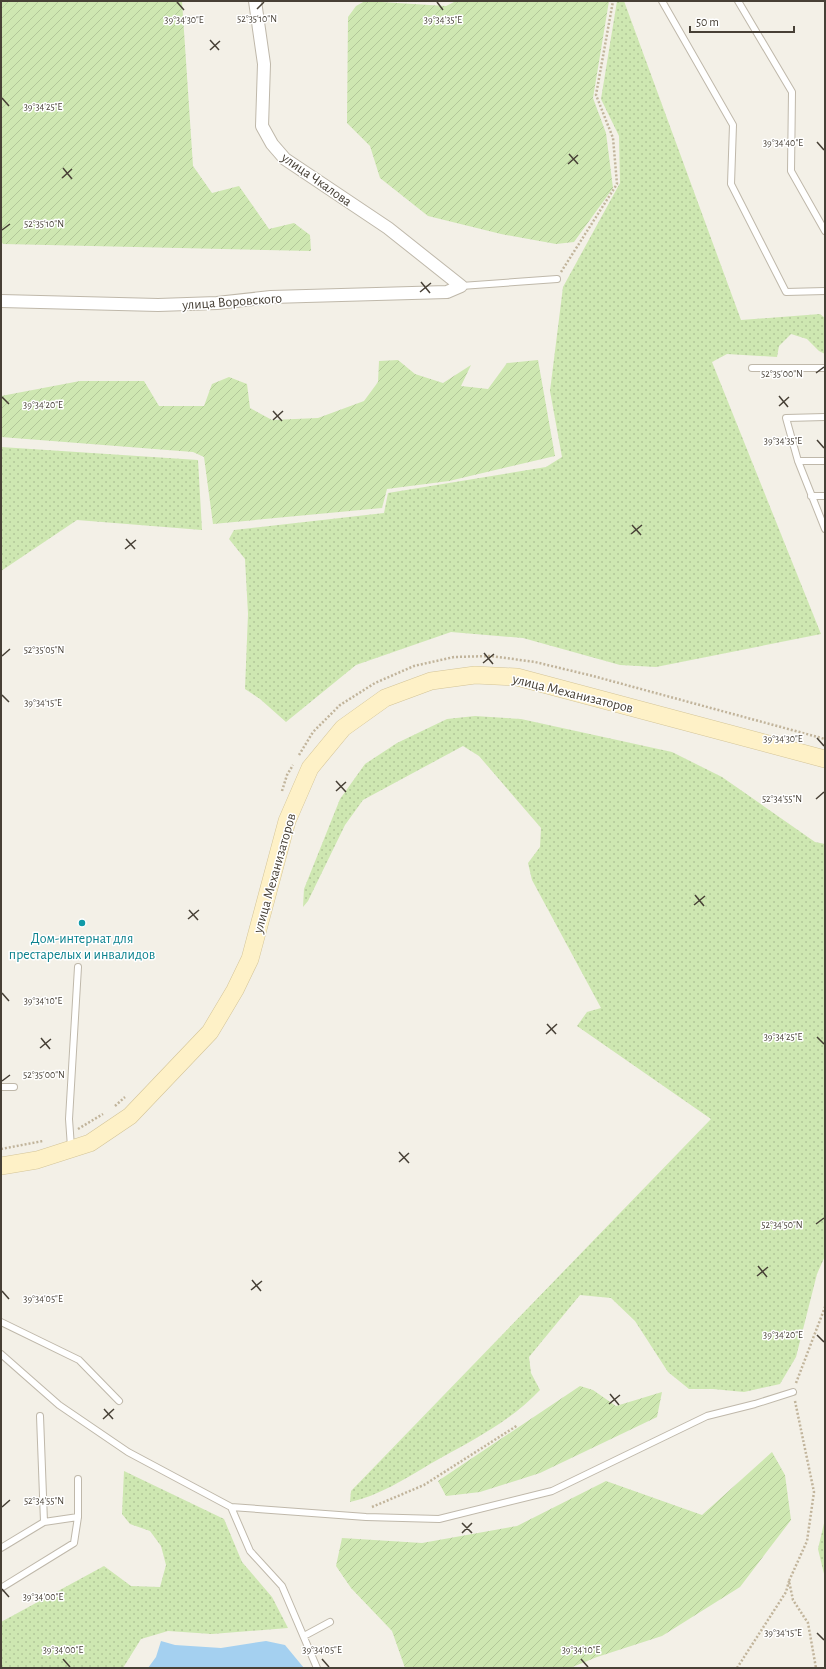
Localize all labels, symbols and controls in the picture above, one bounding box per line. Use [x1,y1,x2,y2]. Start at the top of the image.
scale bar [690,8,794,34]
text: 52°35'10"N [237,14,277,24]
text: 39°34'30"E [164,15,204,25]
text: 39°34'35"E [424,15,462,25]
text: 50 m [696,16,719,28]
text: 39°34'25"E [24,102,63,112]
text: 39°34'40"E [763,138,803,148]
street label: улица Чкалова [278,150,355,210]
text: 52°35'10"N [24,219,64,229]
street label: улица Воровского [181,292,283,313]
text: 52°35'00"N [761,369,803,379]
text: 39°34'20"E [23,400,63,410]
text: 39°34'35"E [764,436,802,446]
text: 52°35'05"N [24,645,64,655]
street label: улица Механизаторов [510,672,635,716]
text: 39°34'15"E [24,698,62,708]
text: 39°34'30"E [763,734,803,744]
text: 52°34'55"N [762,794,802,804]
street label: улица Механизаторов [251,812,299,936]
marker: Дом-интернат для престарелых и инвалидов [77,918,87,928]
place label: Дом-интернат для престарелых и инвалидов [9,932,155,962]
text: 39°34'10"E [24,996,63,1006]
text: 39°34'25"E [764,1032,803,1042]
text: 52°35'00"N [23,1070,65,1080]
text: 52°34'50"N [761,1220,803,1230]
text: 39°34'05"E [23,1294,63,1304]
text: 39°34'20"E [763,1330,803,1340]
text: 52°34'55"N [24,1496,64,1506]
text: 39°34'00"E [23,1592,63,1602]
text: 39°34'15"E [764,1628,802,1638]
text: 39°34'00"E [43,1645,83,1655]
text: 39°34'05"E [302,1645,342,1655]
text: 39°34'10"E [562,1645,601,1655]

